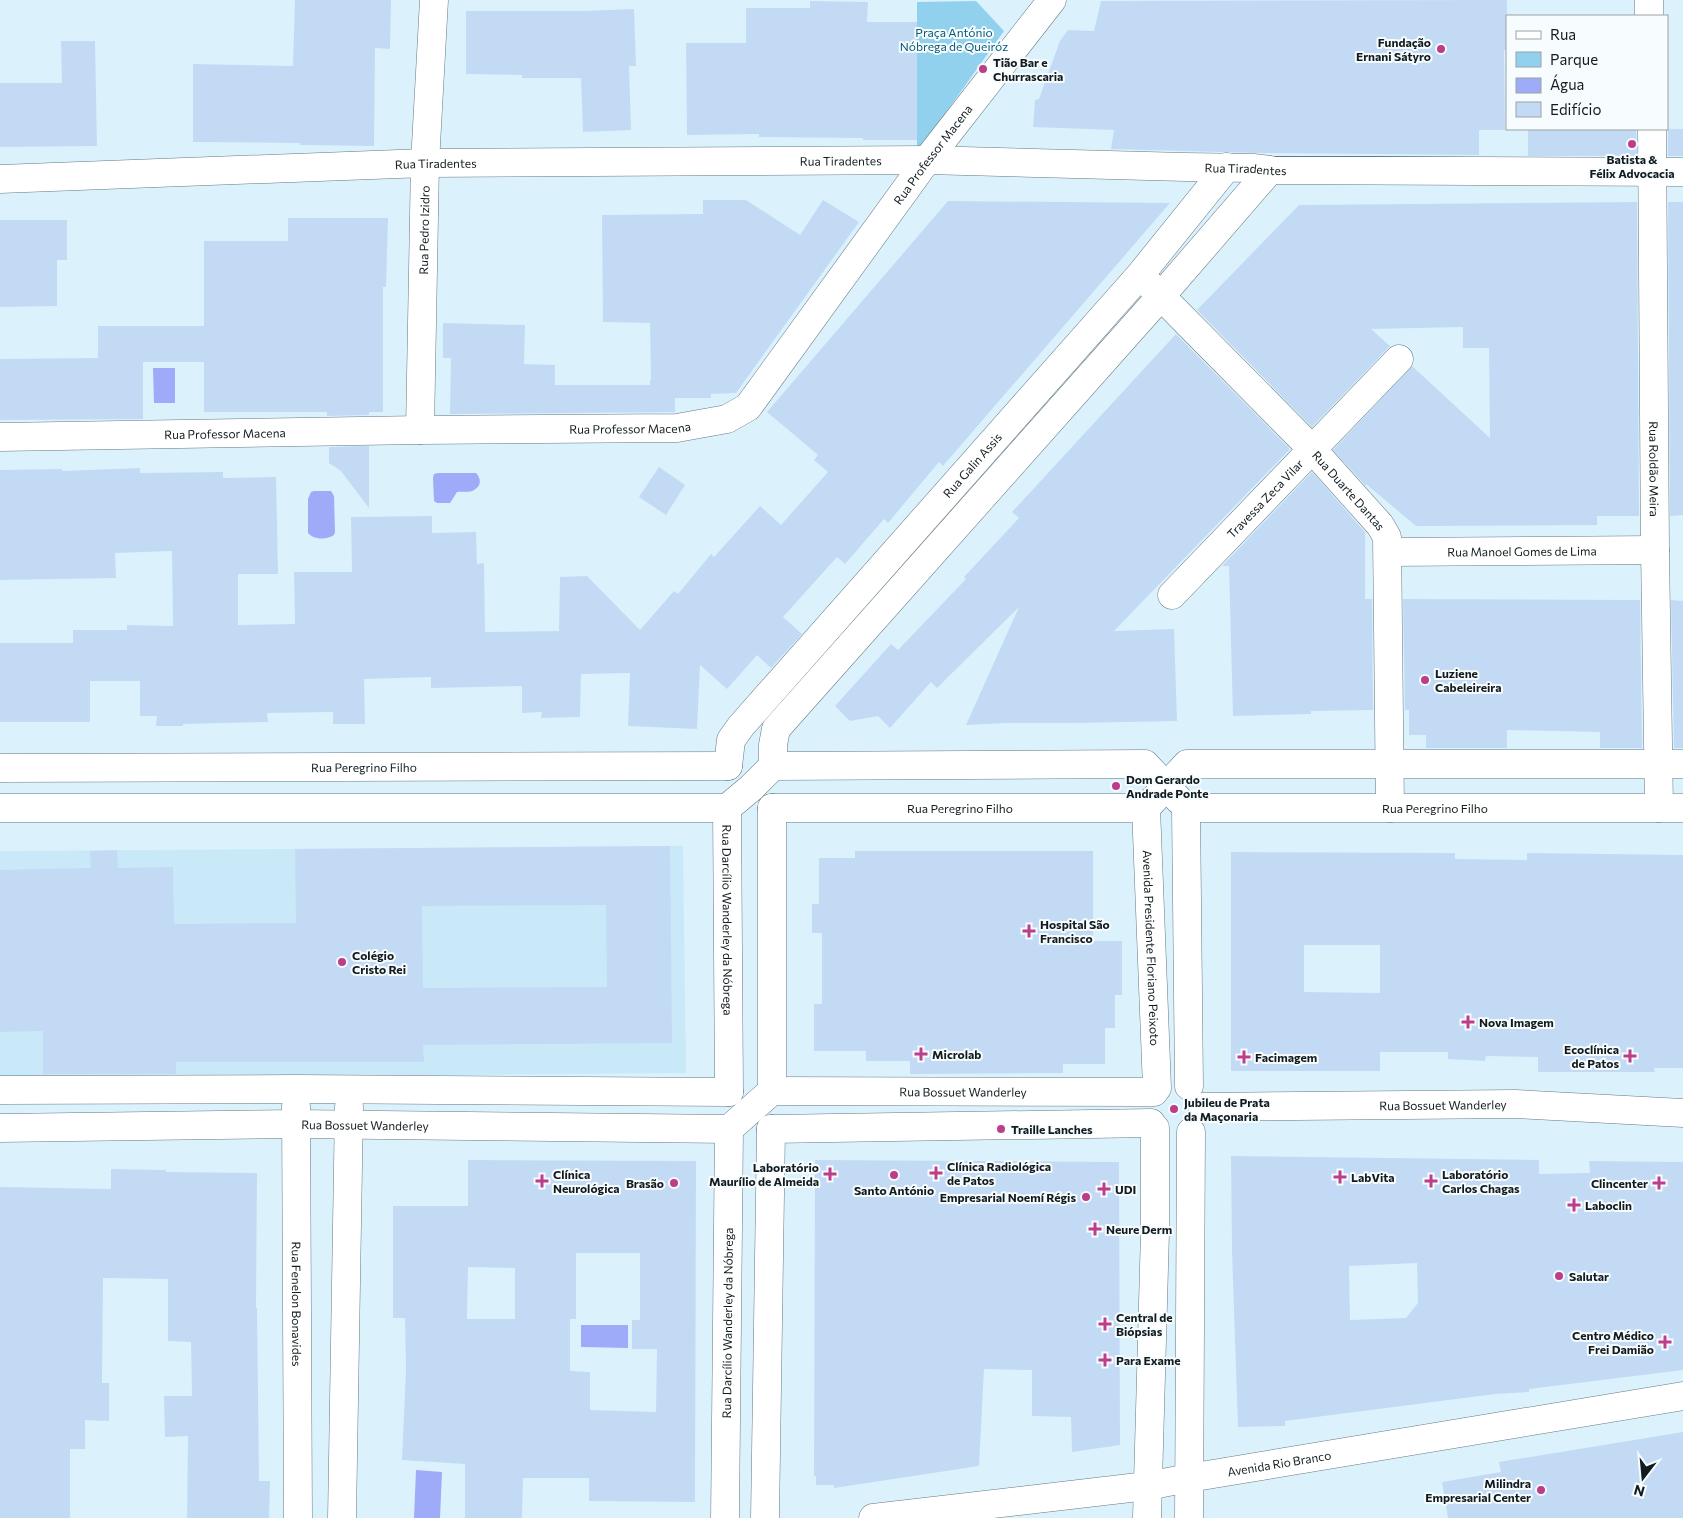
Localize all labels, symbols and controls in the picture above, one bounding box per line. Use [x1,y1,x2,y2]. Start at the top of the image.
legend [1506,15,1668,130]
park label: Praça António Nóbrega de Queiróz [900,25,1008,53]
text: Rua [1550,25,1576,43]
place label: Fundação Ernani Sátyro [1356,35,1431,63]
marker: Fundação Ernani Sátyro [1435,43,1447,55]
text: Parque [1550,50,1598,68]
place label: Tião Bar e Churrascaria [993,55,1063,83]
marker: Tião Bar e Churrascaria [977,63,989,75]
text: Água [1550,74,1584,93]
text: Edifício [1550,100,1601,118]
street label: Rua Professor Macena [890,102,975,207]
marker: Batista & Félix Advocacia [1626,138,1638,150]
place label: Batista & Félix Advocacia [1589,152,1675,180]
street label: Rua Tiradentes [800,153,882,168]
street label: Rua Tiradentes [395,156,477,171]
street label: Rua Tiradentes [1205,160,1286,177]
street label: Rua Pedro Izidro [416,185,432,275]
street label: Rua Professor Macena [569,419,692,436]
street label: Rua Roldão Meira [1647,421,1662,517]
street label: Rua Professor Macena [164,425,286,441]
street label: Rua Galin Assis [940,430,1004,500]
street label: Rua Duarte Dantas [1310,448,1388,533]
street label: Travessa Zeca Vilar [1224,456,1306,541]
street label: Rua Manoel Gomes de Lima [1447,543,1597,559]
place label: Luziene Cabeleireira [1435,666,1501,694]
marker: Luziene Cabeleireira [1419,674,1431,686]
street label: Rua Peregrino Filho [311,760,417,774]
place label: Dom Gerardo Andrade Ponte [1126,772,1208,800]
marker: Dom Gerardo Andrade Ponte [1110,780,1122,792]
street label: Rua Peregrino Filho [907,801,1013,815]
street label: Rua Peregrino Filho [1382,801,1488,815]
street label: Rua Darcílio Wanderley da Nóbrega [720,825,735,1015]
street label: Avenida Presidente Floriano Peixoto [1141,850,1162,1046]
place label: Hospital São Francisco [1040,917,1110,945]
marker: Hospital São Francisco [1022,924,1036,938]
place label: Colégio Cristo Rei [352,948,406,976]
marker: Colégio Cristo Rei [336,956,348,968]
marker: Nova Imagem [1461,1015,1475,1029]
place label: Nova Imagem [1479,1015,1554,1029]
place label: Ecoclínica de Patos [1564,1042,1619,1070]
marker: Microlab [914,1047,928,1061]
place label: Microlab [932,1047,981,1061]
marker: Ecoclínica de Patos [1623,1049,1637,1063]
marker: Facimagem [1237,1050,1251,1064]
place label: Facimagem [1255,1050,1317,1064]
street label: Rua Bossuet Wanderley [899,1084,1027,1099]
place label: Jubileu de Prata da Maçonaria [1184,1095,1270,1123]
street label: Rua Bossuet Wanderley [1379,1097,1507,1112]
marker: Jubileu de Prata da Maçonaria [1168,1103,1180,1115]
street label: Rua Bossuet Wanderley [301,1117,429,1133]
place label: Traille Lanches [1011,1122,1093,1136]
marker: Traille Lanches [995,1123,1007,1135]
place label: Clínica Radiológica de Patos [947,1159,1051,1187]
place label: Laboratório Maurílio de Almeida [709,1160,819,1188]
marker: Clínica Radiológica de Patos [929,1166,943,1180]
place label: Clínica Neurológica [553,1167,620,1195]
marker: Laboratório Maurílio de Almeida [823,1167,837,1181]
place label: Laboratório Carlos Chagas [1442,1167,1520,1195]
marker: Santo António [888,1169,900,1181]
marker: LabVita [1333,1170,1347,1184]
place label: LabVita [1351,1170,1395,1184]
marker: Clínica Neurológica [535,1174,549,1188]
marker: Laboratório Carlos Chagas [1424,1174,1438,1188]
place label: Brasão [626,1176,664,1190]
place label: Clincenter [1591,1176,1648,1190]
marker: Clincenter [1652,1176,1666,1190]
marker: Brasão [668,1177,680,1189]
marker: UDI [1097,1182,1111,1196]
place label: UDI [1115,1182,1136,1196]
place label: Santo António [854,1183,934,1197]
place label: Empresarial Noemí Régis [940,1190,1076,1204]
marker: Empresarial Noemí Régis [1080,1191,1092,1203]
marker: Laboclin [1567,1198,1581,1212]
place label: Laboclin [1585,1198,1632,1212]
marker: Neure Derm [1088,1222,1102,1236]
place label: Neure Derm [1106,1222,1172,1236]
street label: Rua Darcílio Wanderley da Nóbrega [719,1228,735,1419]
street label: Rua Fenelon Bonavides [290,1242,304,1366]
place label: Salutar [1569,1269,1609,1283]
marker: Salutar [1553,1270,1565,1282]
place label: Central de Biópsias [1116,1310,1173,1338]
marker: Central de Biópsias [1098,1317,1112,1331]
place label: Centro Médico Frei Damião [1572,1328,1654,1356]
marker: Centro Médico Frei Damião [1658,1335,1672,1349]
marker: Para Exame [1098,1353,1112,1367]
place label: Para Exame [1116,1353,1181,1367]
street label: Avenida Rio Branco [1226,1448,1332,1479]
north arrow [1618,1453,1668,1503]
place label: Milindra Empresarial Center [1425,1476,1531,1504]
text: N [1632,1481,1647,1501]
marker: Milindra Empresarial Center [1535,1484,1547,1496]

